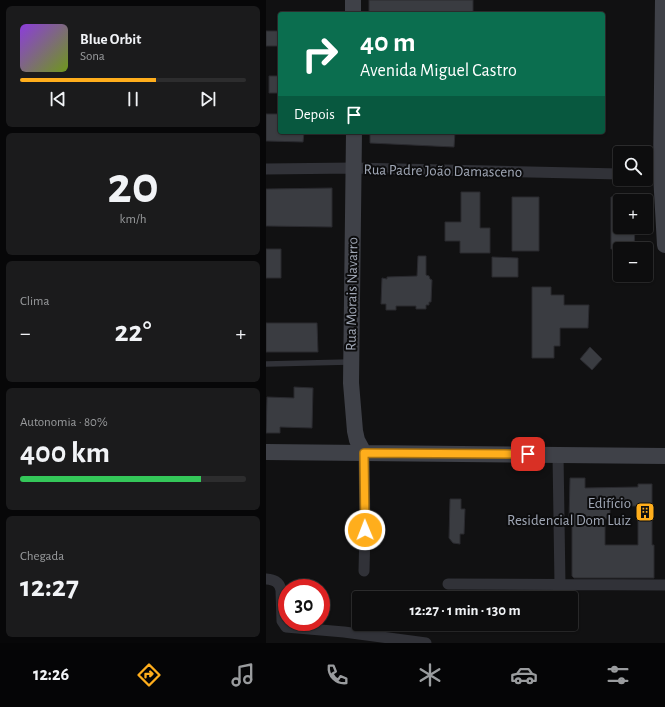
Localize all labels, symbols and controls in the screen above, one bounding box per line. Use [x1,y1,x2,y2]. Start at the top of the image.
icon: right [294,28,346,80]
text: 40 m [360,29,416,57]
text: Blue Orbit [80,32,141,47]
text: Sona [80,50,105,63]
text: Avenida Miguel Castro [360,62,517,80]
icon: previous [47,88,69,110]
icon: pause [122,88,144,110]
icon: next [197,88,219,110]
icon: arrive [343,104,365,126]
text: Depois [294,107,335,122]
map controls [613,146,653,282]
button: search [613,146,653,186]
text: 20 [107,160,159,212]
street label: Rua Padre João Damasceno [364,162,522,180]
button: + [613,194,653,234]
text: km/h [120,213,146,226]
street label: Rua Morais Navarro [344,237,360,351]
button: − [613,242,653,282]
text: Clima [20,295,50,308]
text: 22° [114,317,152,347]
text: − [20,322,31,344]
text: + [235,322,246,344]
text: Autonomia · 80% [20,416,108,429]
pin [511,437,545,471]
text: 400 km [20,438,110,468]
icon: arrive [517,443,539,465]
place label: Edifício Residencial Dom Luiz [507,496,631,528]
building icon: Edifício Residencial Dom Luiz [634,501,656,523]
position arrow [344,509,386,551]
text: Chegada [20,550,64,563]
text: 12:27 [20,572,79,602]
speed limit sign: 30 [278,579,330,631]
text: 12:27 · 1 min · 130 m [409,603,521,618]
icon: directions [135,661,163,689]
icon: music [229,661,257,689]
icon: phone [323,661,351,689]
icon: climate [416,661,444,689]
icon: car [510,661,538,689]
icon: filters [604,661,632,689]
text: 12:26 [33,666,69,684]

